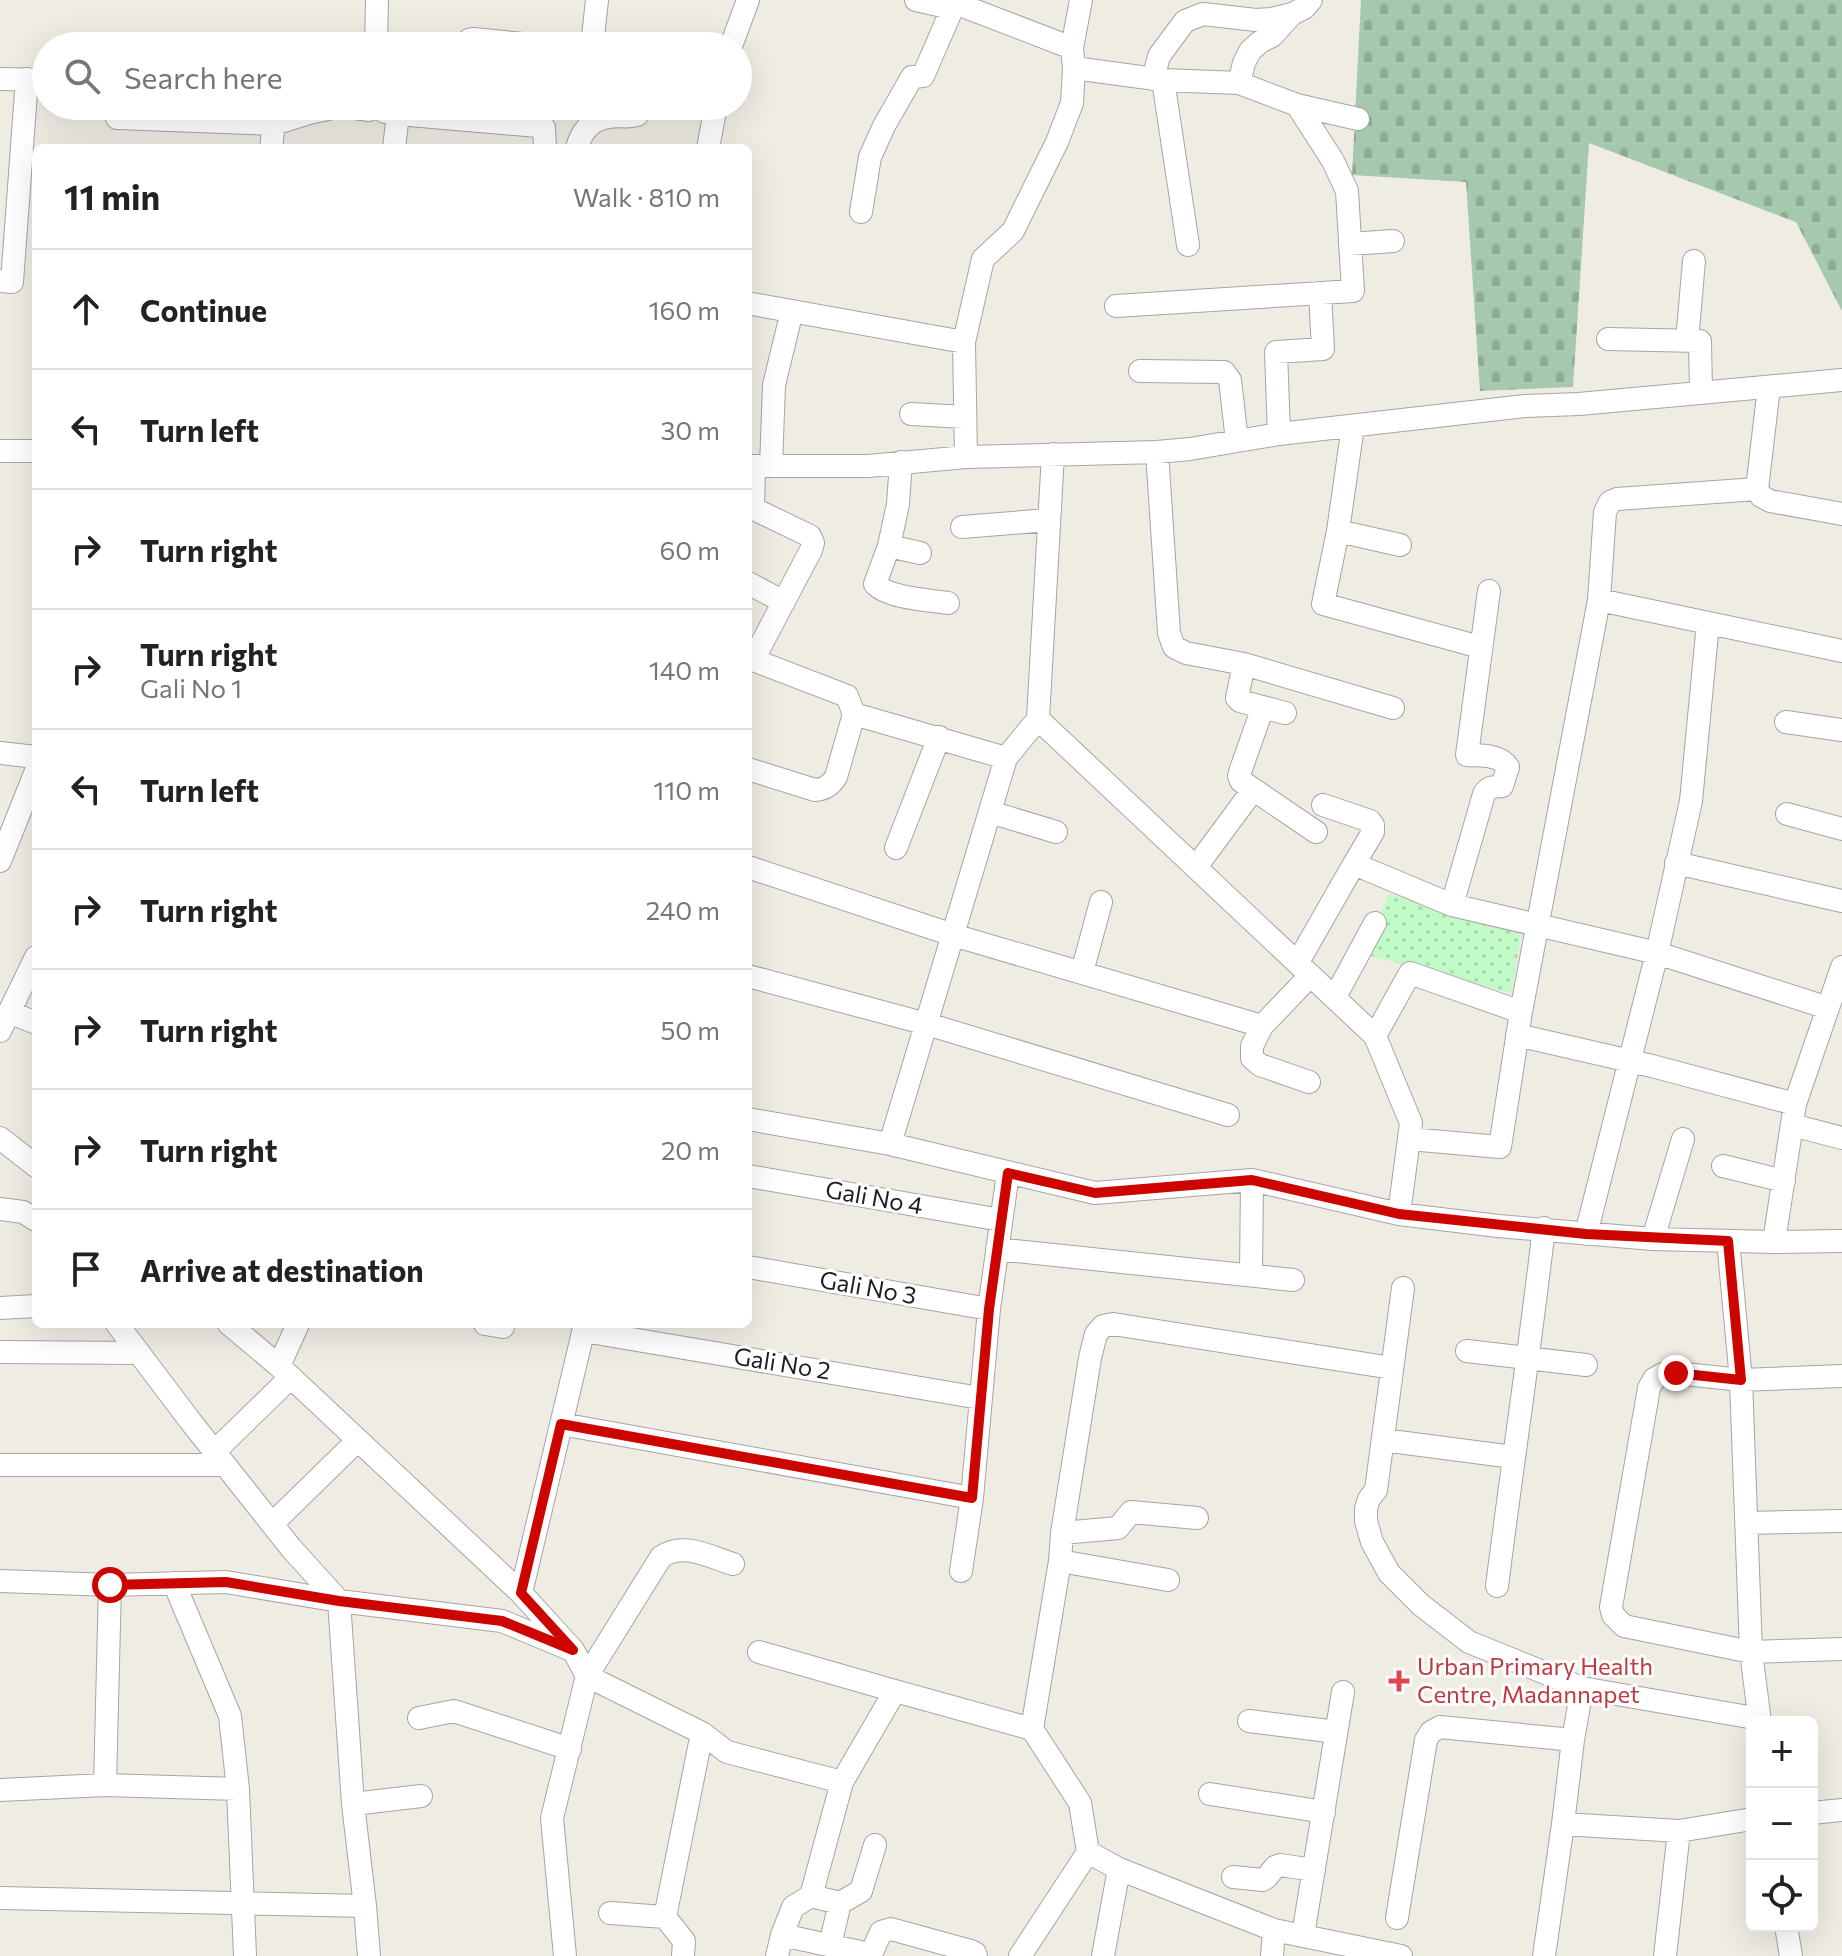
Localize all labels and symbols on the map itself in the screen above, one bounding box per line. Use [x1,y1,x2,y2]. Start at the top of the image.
street label: Gali No 4 [823,1174,925,1219]
street label: Gali No 3 [818,1264,919,1309]
street label: Gali No 2 [732,1341,833,1384]
route end [1658,1355,1694,1391]
route start [92,1567,128,1603]
place label: Urban Primary Health Centre, Madannapet [1417,1651,1653,1708]
marker: Urban Primary Health Centre, Madannapet [1388,1670,1410,1692]

